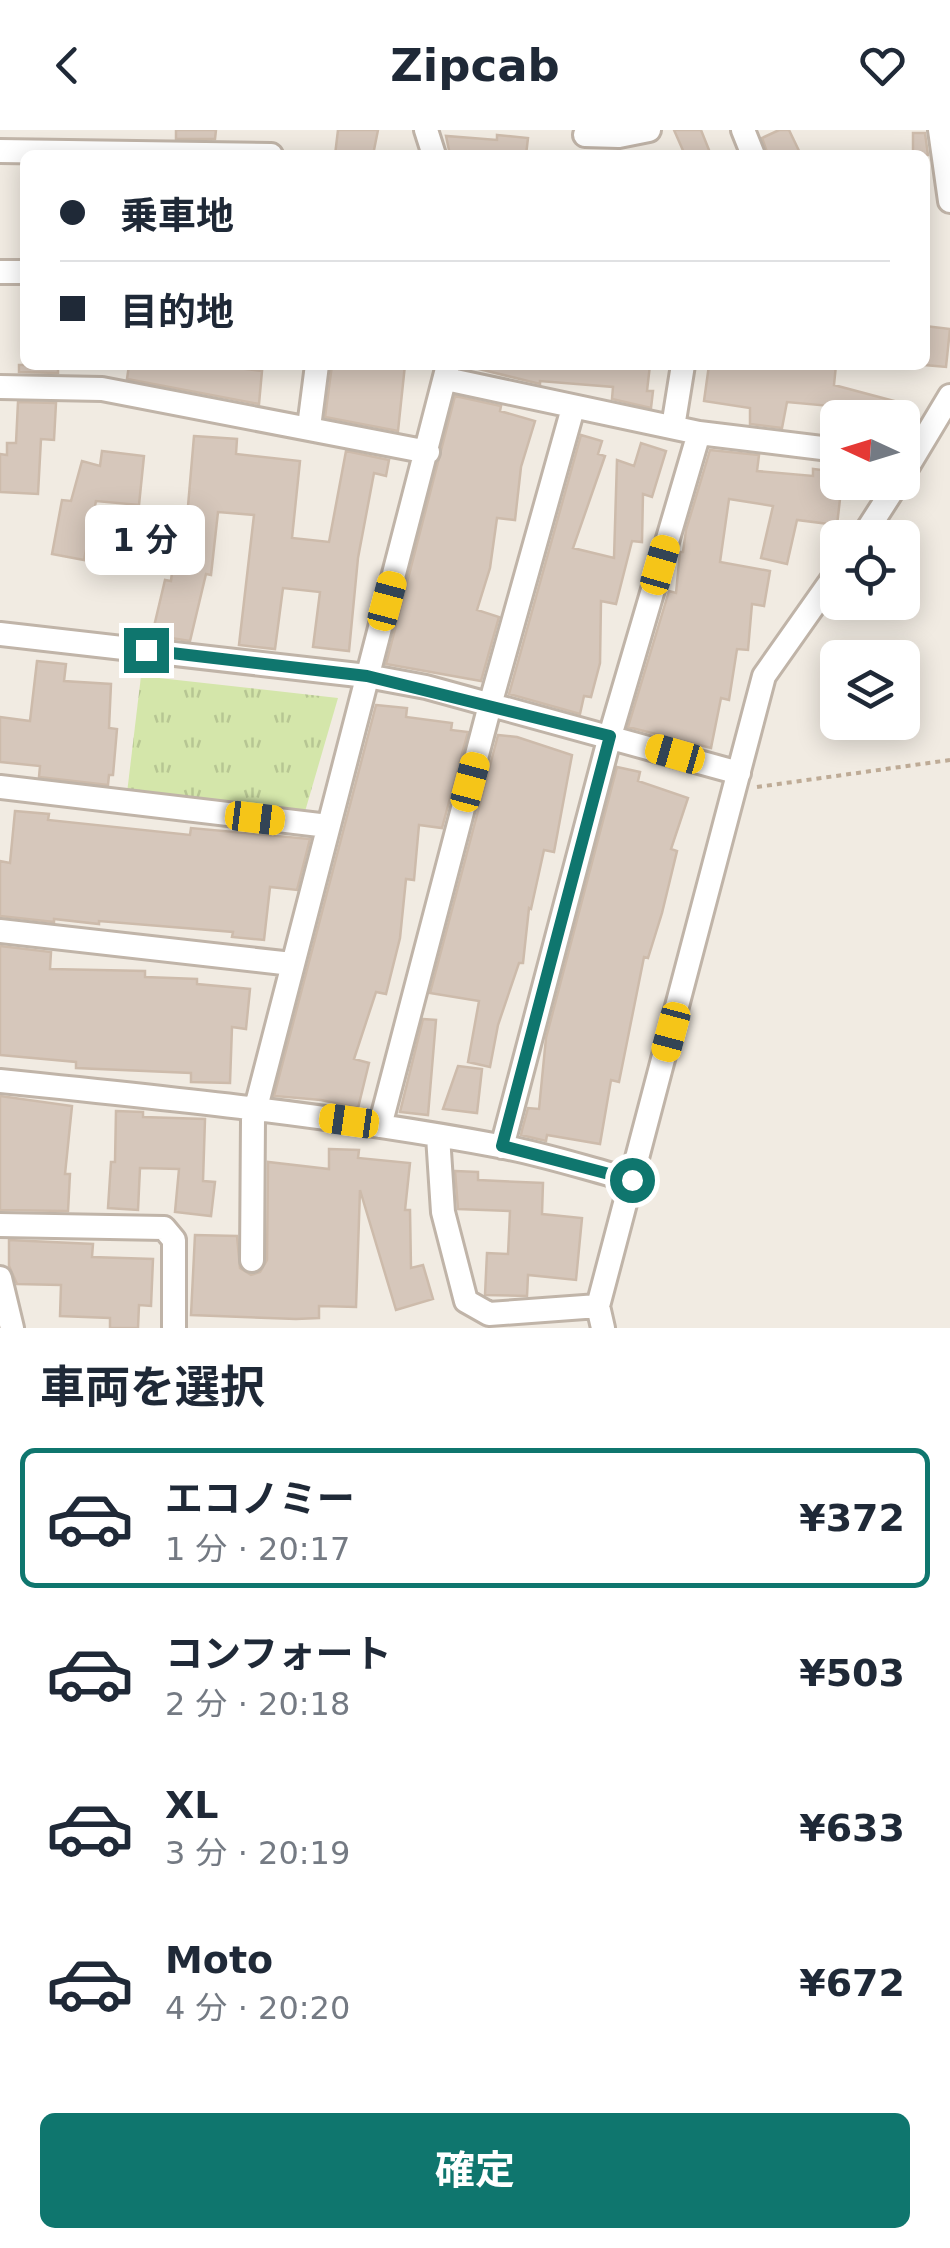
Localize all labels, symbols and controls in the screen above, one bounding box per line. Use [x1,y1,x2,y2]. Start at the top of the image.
icon: back [40,38,95,93]
icon: heart [855,38,910,93]
text: Zipcab [390,39,560,92]
text: 乗車地 [120,194,234,238]
text: 目的地 [120,290,234,334]
north arrow [820,400,920,500]
map controls [820,400,920,740]
callout: 1 分 [86,505,206,575]
button: locate [820,520,920,620]
text: 1 分 [112,521,178,559]
car [637,532,683,598]
car [365,568,409,634]
route end [124,628,169,673]
button: layers [820,640,920,740]
car [642,731,708,777]
car [448,749,492,815]
car [223,799,287,837]
car [649,999,693,1065]
car [317,1102,381,1140]
route start [610,1158,655,1203]
text: 車両を選択 [40,1361,265,1414]
icon: car [45,1473,135,1563]
text: エコノミー [165,1477,355,1521]
text: ¥372 [799,1496,905,1540]
text: 1 分 · 20:17 [165,1530,350,1568]
icon: car [45,1628,135,1718]
text: コンフォート [165,1632,392,1676]
text: ¥503 [799,1651,905,1695]
text: 2 分 · 20:18 [165,1685,350,1723]
icon: car [45,1783,135,1873]
text: XL [165,1783,219,1827]
text: ¥633 [799,1806,905,1850]
text: 3 分 · 20:19 [165,1834,350,1872]
icon: car [45,1938,135,2028]
text: Moto [165,1938,273,1982]
text: ¥672 [799,1961,905,2005]
text: 4 分 · 20:20 [165,1989,350,2027]
button: 確定 [40,2113,910,2228]

